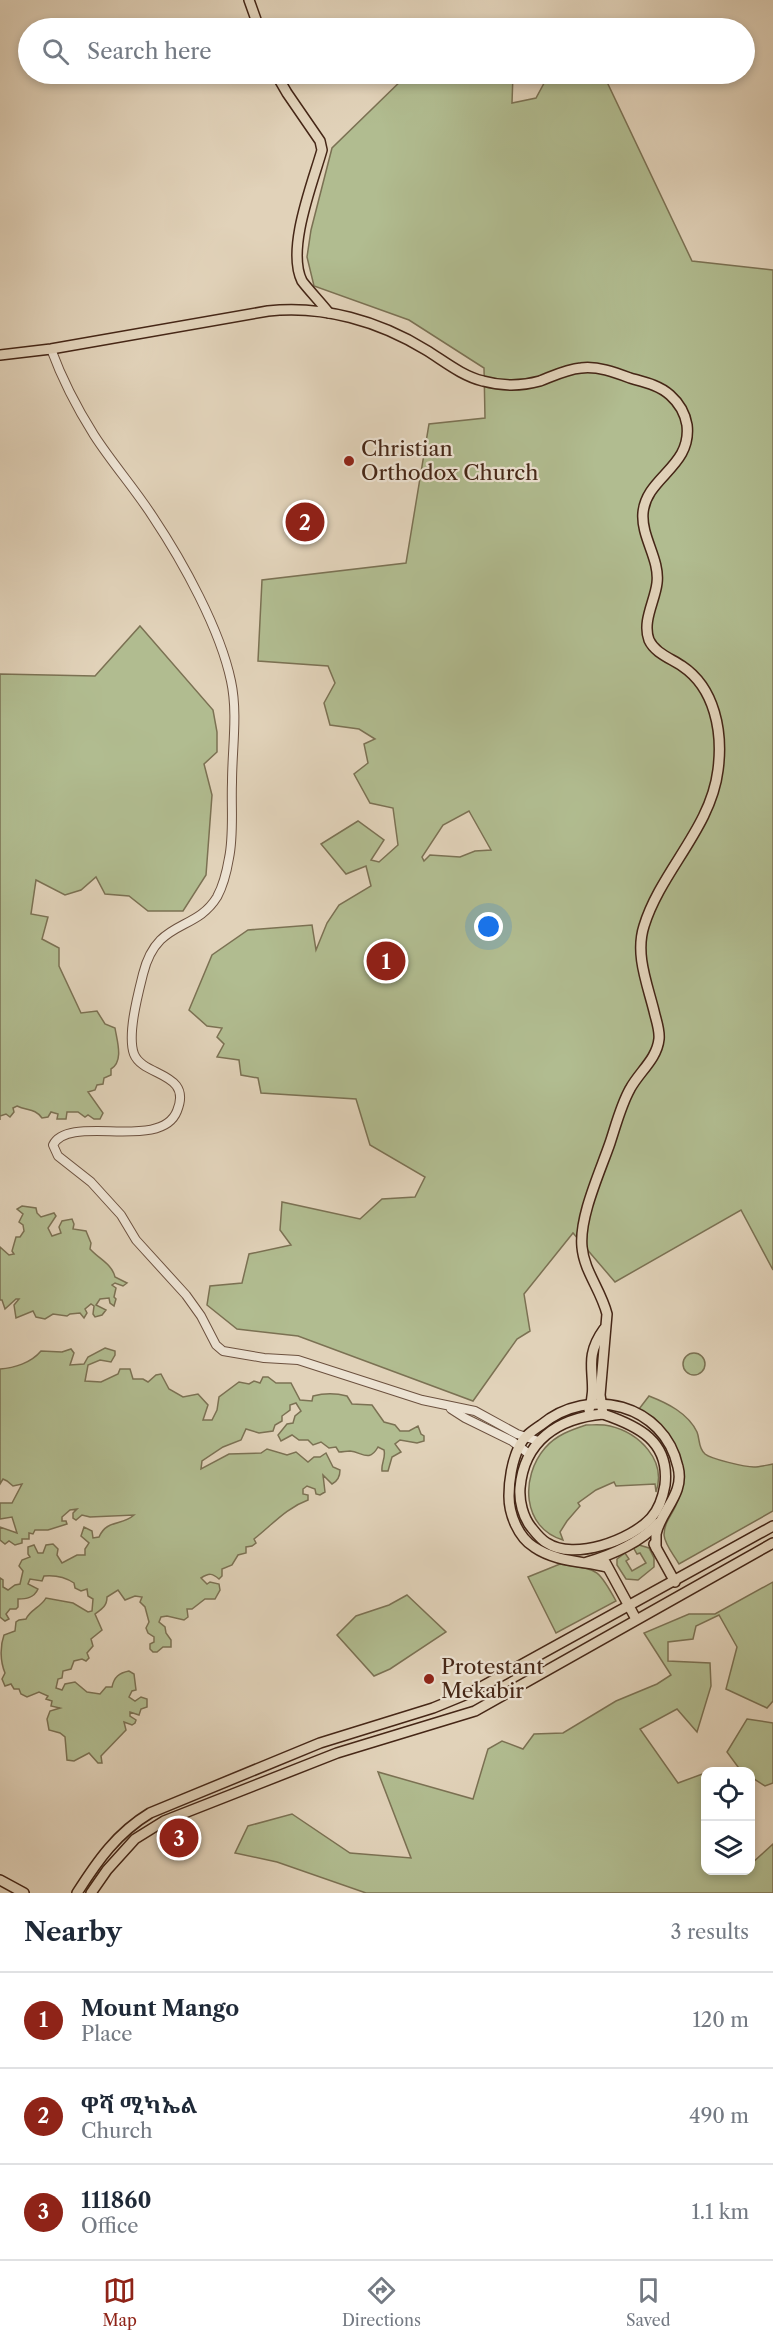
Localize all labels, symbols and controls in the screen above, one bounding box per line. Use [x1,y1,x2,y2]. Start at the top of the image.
search box [18,18,755,84]
icon: search [39,35,72,68]
text: Search here [87,38,212,65]
place label: Christian Orthodox Church [361,436,538,485]
marker: Christian Orthodox Church [342,454,356,468]
pin: 2 [286,500,324,544]
your location [474,912,503,941]
pin: 1 [366,938,406,984]
place label: Protestant Mekabir [441,1654,544,1703]
marker: Protestant Mekabir [422,1672,436,1686]
map controls [701,1767,755,1875]
button: locate [701,1767,755,1821]
pin: 3 [160,1816,198,1860]
button: layers [701,1821,755,1875]
text: Nearby [24,1916,122,1948]
text: 3 results [671,1920,749,1944]
text: Mount Mango [81,1995,239,2022]
text: 1 [39,2008,48,2032]
text: 120 m [692,2008,749,2032]
text: Place [81,2022,132,2046]
text: ዋሻ ሚካኤል [81,2092,197,2119]
text: 2 [38,2104,49,2128]
text: 490 m [689,2104,749,2128]
text: Church [81,2119,152,2143]
text: 111860 [81,2187,151,2214]
text: 3 [38,2200,49,2224]
text: 1.1 km [691,2200,749,2224]
text: Office [81,2214,139,2238]
tab: Map [103,2274,137,2330]
tab: Directions [342,2274,421,2330]
tab: Saved [626,2274,670,2330]

